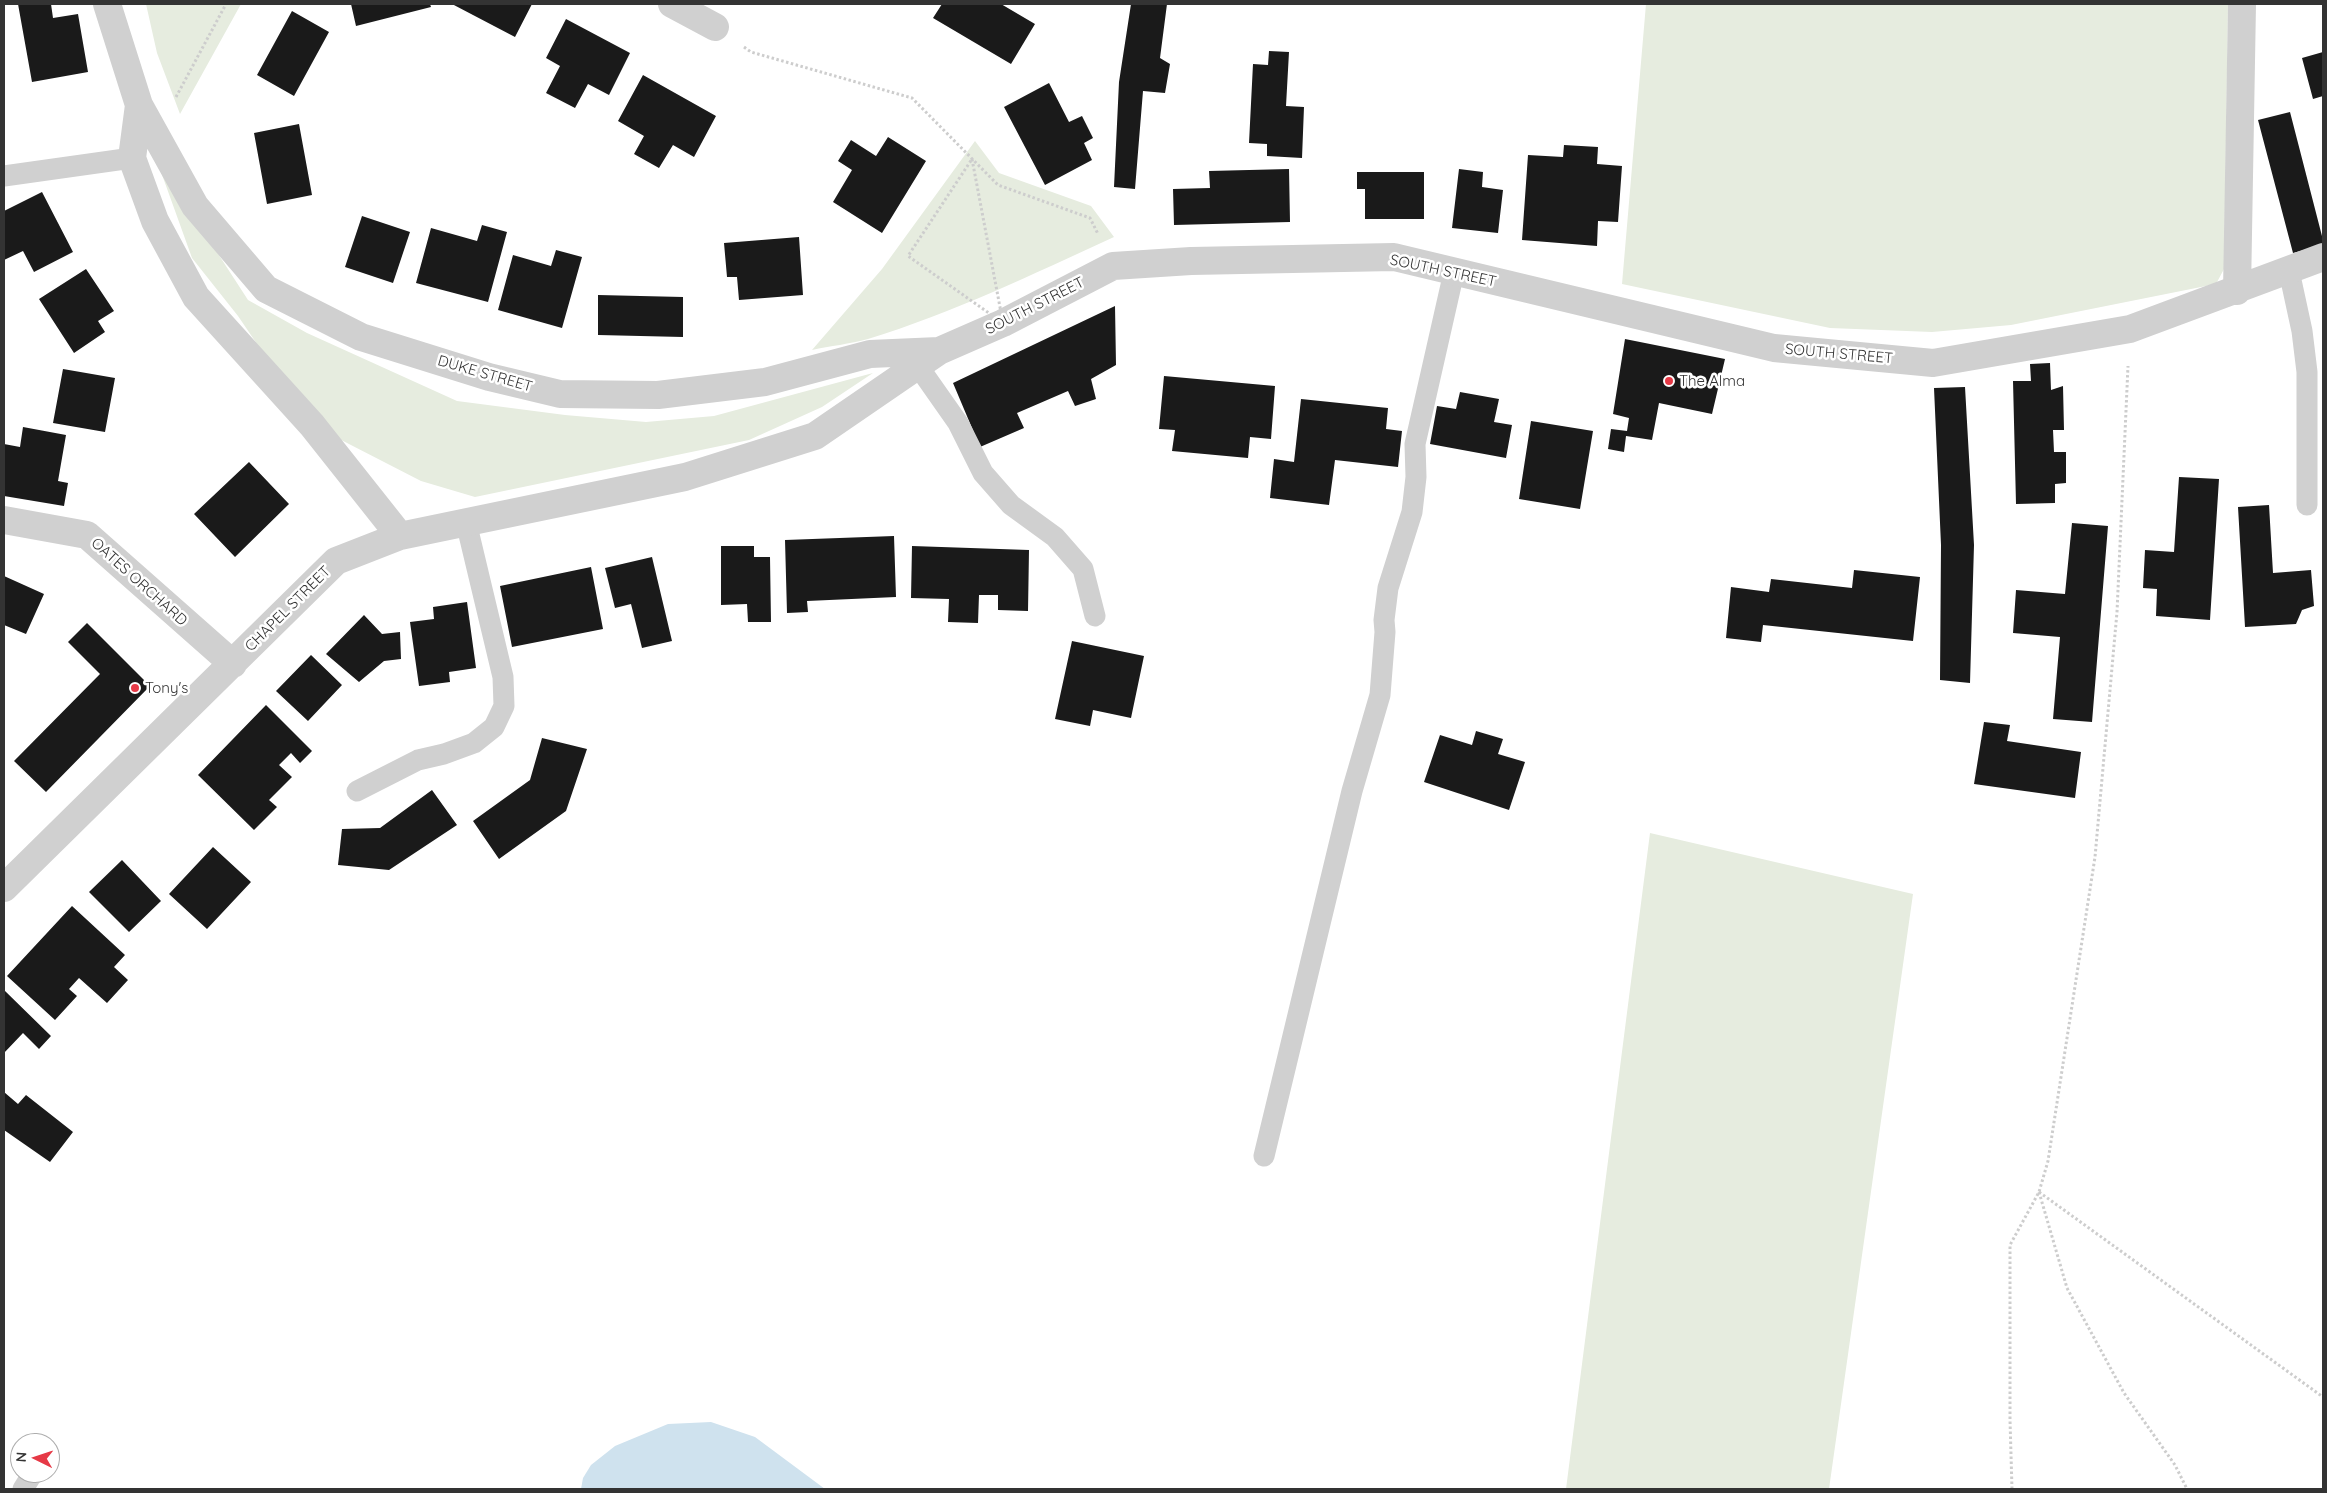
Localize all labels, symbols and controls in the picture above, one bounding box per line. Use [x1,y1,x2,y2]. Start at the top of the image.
street label: SOUTH STREET [1388,251,1498,291]
street label: SOUTH STREET [983,273,1087,339]
street label: SOUTH STREET [1784,340,1894,368]
street label: DUKE STREET [435,352,535,396]
place label: The Alma [1679,372,1745,390]
marker: The Alma [1663,375,1675,387]
street label: OATES ORCHARD [87,534,191,630]
street label: CHAPEL STREET [242,563,334,655]
place label: Tony's [145,679,188,697]
marker: Tony's [129,682,141,694]
north arrow [10,1433,60,1483]
text: N [12,1451,30,1463]

